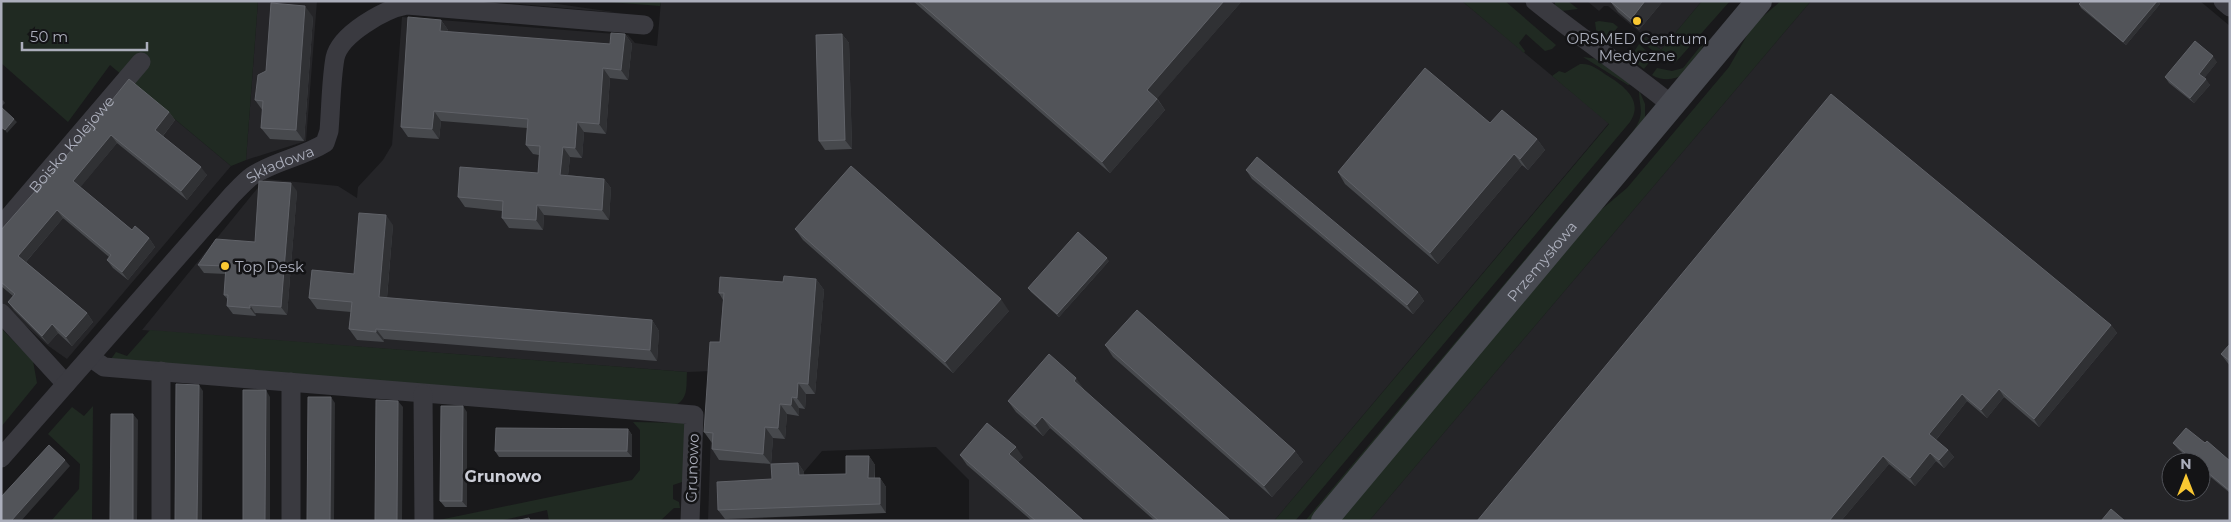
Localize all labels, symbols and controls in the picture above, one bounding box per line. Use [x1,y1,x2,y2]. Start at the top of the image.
marker: ORSMED Centrum Medyczne [1631,15,1643,27]
scale bar [22,20,148,52]
text: 50 m [30,27,68,46]
place label: ORSMED Centrum Medyczne [1567,29,1707,65]
street label: Boisko Kolejowe [24,91,118,196]
street label: Składowa [242,141,317,187]
street label: Przemysłowa [1502,217,1581,305]
place label: Top Desk [235,257,304,276]
marker: Top Desk [219,260,231,272]
street label: Grunowo [681,433,703,503]
north arrow [2161,452,2211,502]
text: N [2180,455,2192,473]
district label: Grunowo [465,467,541,486]

